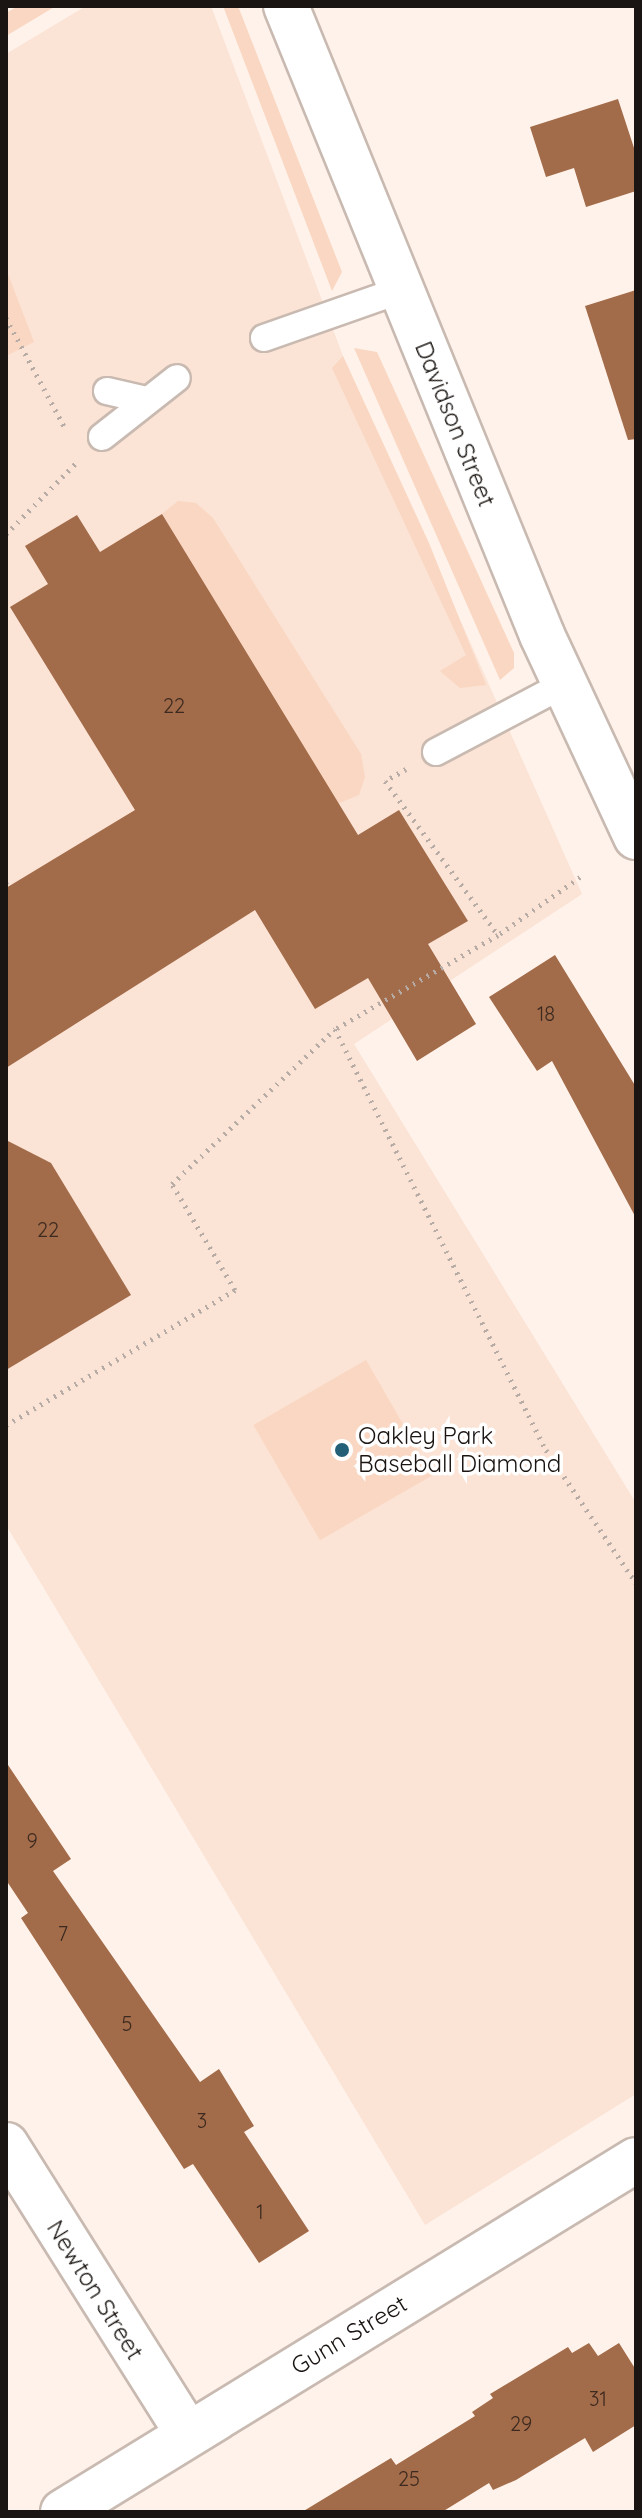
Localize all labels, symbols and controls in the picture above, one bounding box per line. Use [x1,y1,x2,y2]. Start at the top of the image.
street label: Davidson Street [409,337,501,511]
house number: 22 [163,693,185,717]
house number: 18 [537,1001,555,1025]
house number: 22 [37,1217,59,1241]
place label: Oakley Park Baseball Diamond [358,1422,561,1478]
marker: Oakley Park Baseball Diamond [333,1441,351,1459]
house number: 9 [26,1828,38,1852]
house number: 7 [58,1921,68,1945]
house number: 5 [122,2011,132,2035]
house number: 3 [197,2108,207,2132]
house number: 1 [256,2199,264,2223]
street label: Newton Street [41,2215,149,2365]
street label: Gunn Street [286,2289,412,2381]
house number: 31 [589,2386,607,2410]
house number: 29 [510,2411,532,2435]
house number: 25 [398,2466,420,2490]

